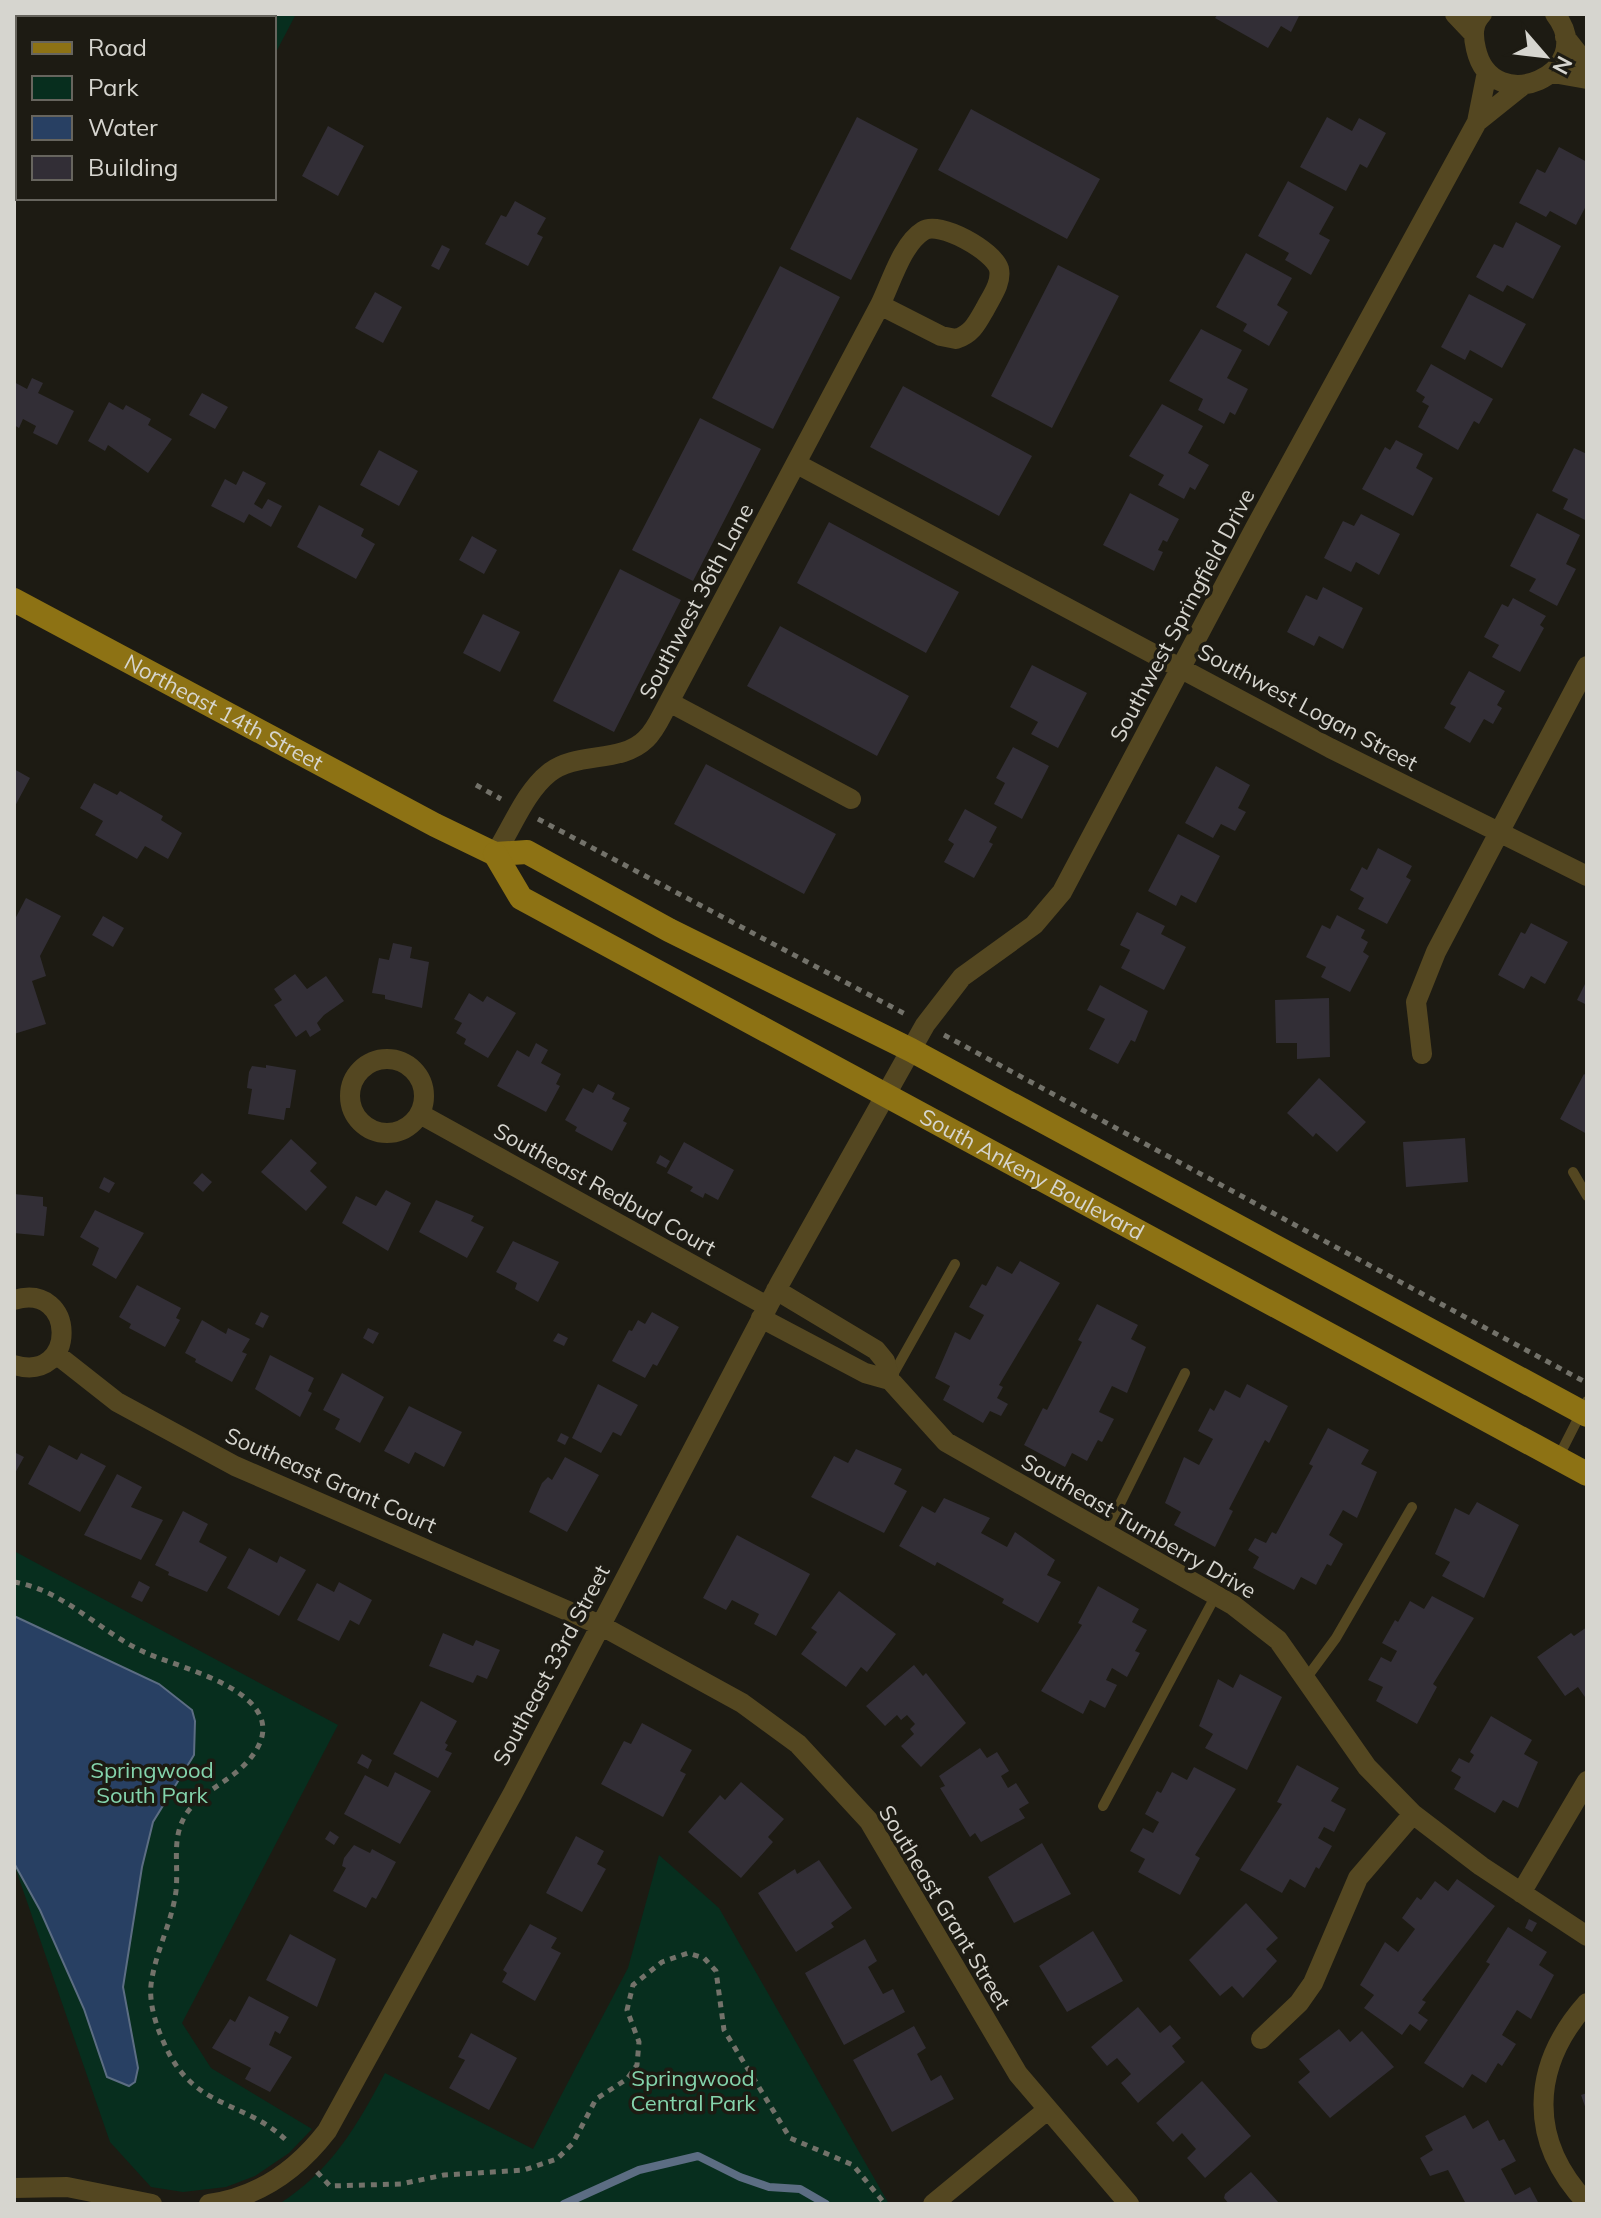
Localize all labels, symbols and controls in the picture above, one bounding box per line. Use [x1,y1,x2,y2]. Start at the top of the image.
legend [16,16,276,200]
north arrow [1505,16,1585,96]
text: Road [88,32,147,62]
text: N [1546,51,1579,79]
text: Park [88,72,139,102]
text: Water [88,112,158,142]
text: Building [88,152,178,182]
street label: Southwest Springfield Drive [1103,484,1261,746]
street label: Southwest 36th Lane [633,498,759,704]
street label: Southwest Logan Street [1193,637,1423,777]
street label: Northeast 14th Street [120,648,328,777]
street label: South Ankeny Boulevard [915,1102,1149,1246]
street label: Southeast Redbud Court [489,1116,721,1262]
street label: Southeast Grant Court [221,1421,441,1539]
street label: Southeast Turnberry Drive [1017,1447,1261,1605]
street label: Southeast 33rd Street [486,1560,616,1770]
park label: Springwood South Park [90,1756,214,1809]
street label: Southeast Grant Street [873,1800,1017,2014]
park label: Springwood Central Park [630,2064,756,2117]

